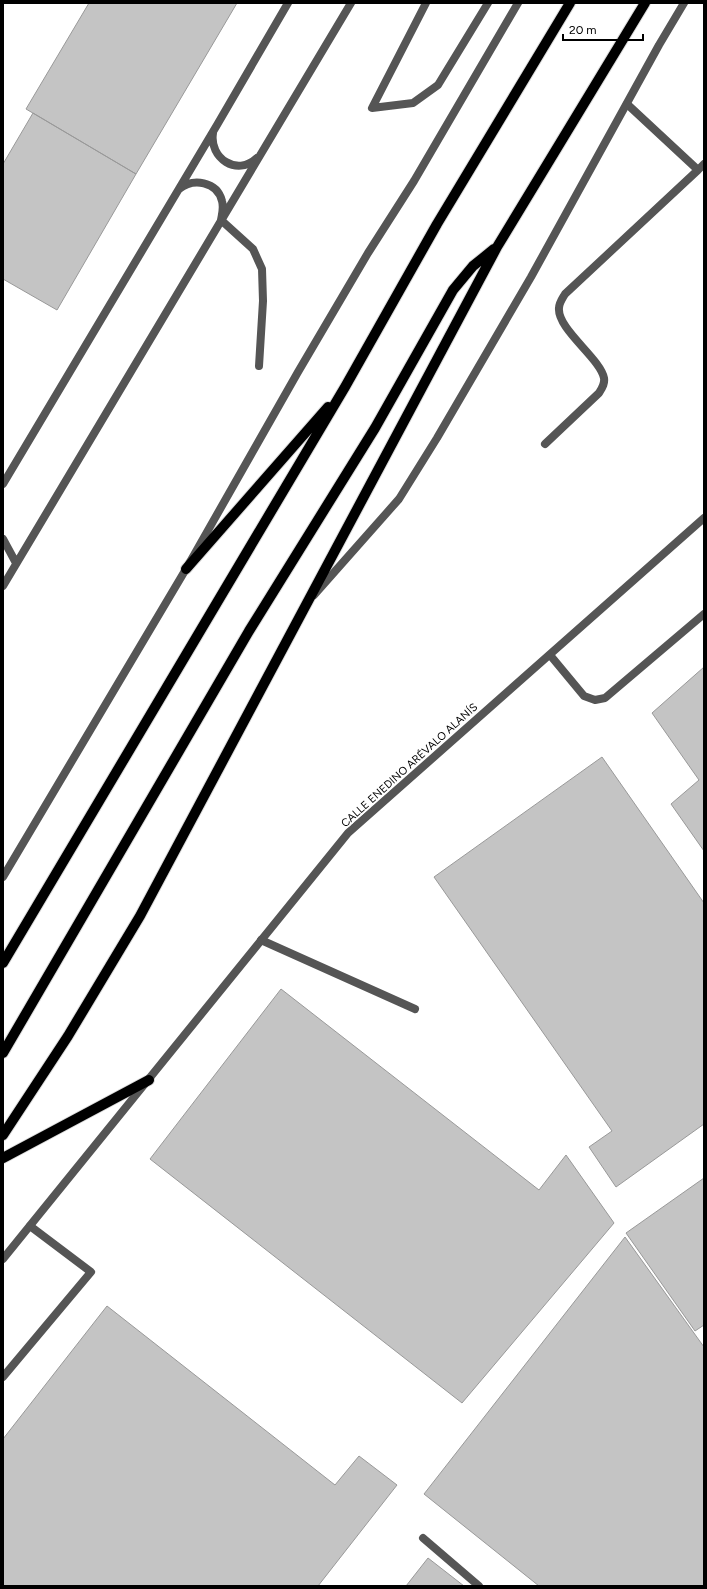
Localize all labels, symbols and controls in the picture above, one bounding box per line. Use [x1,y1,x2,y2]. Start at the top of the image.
scale bar [563,16,643,42]
text: 20 m [569,23,597,37]
street label: CALLE ENEDINO ARÉVALO ALANÍS [338,701,480,830]

